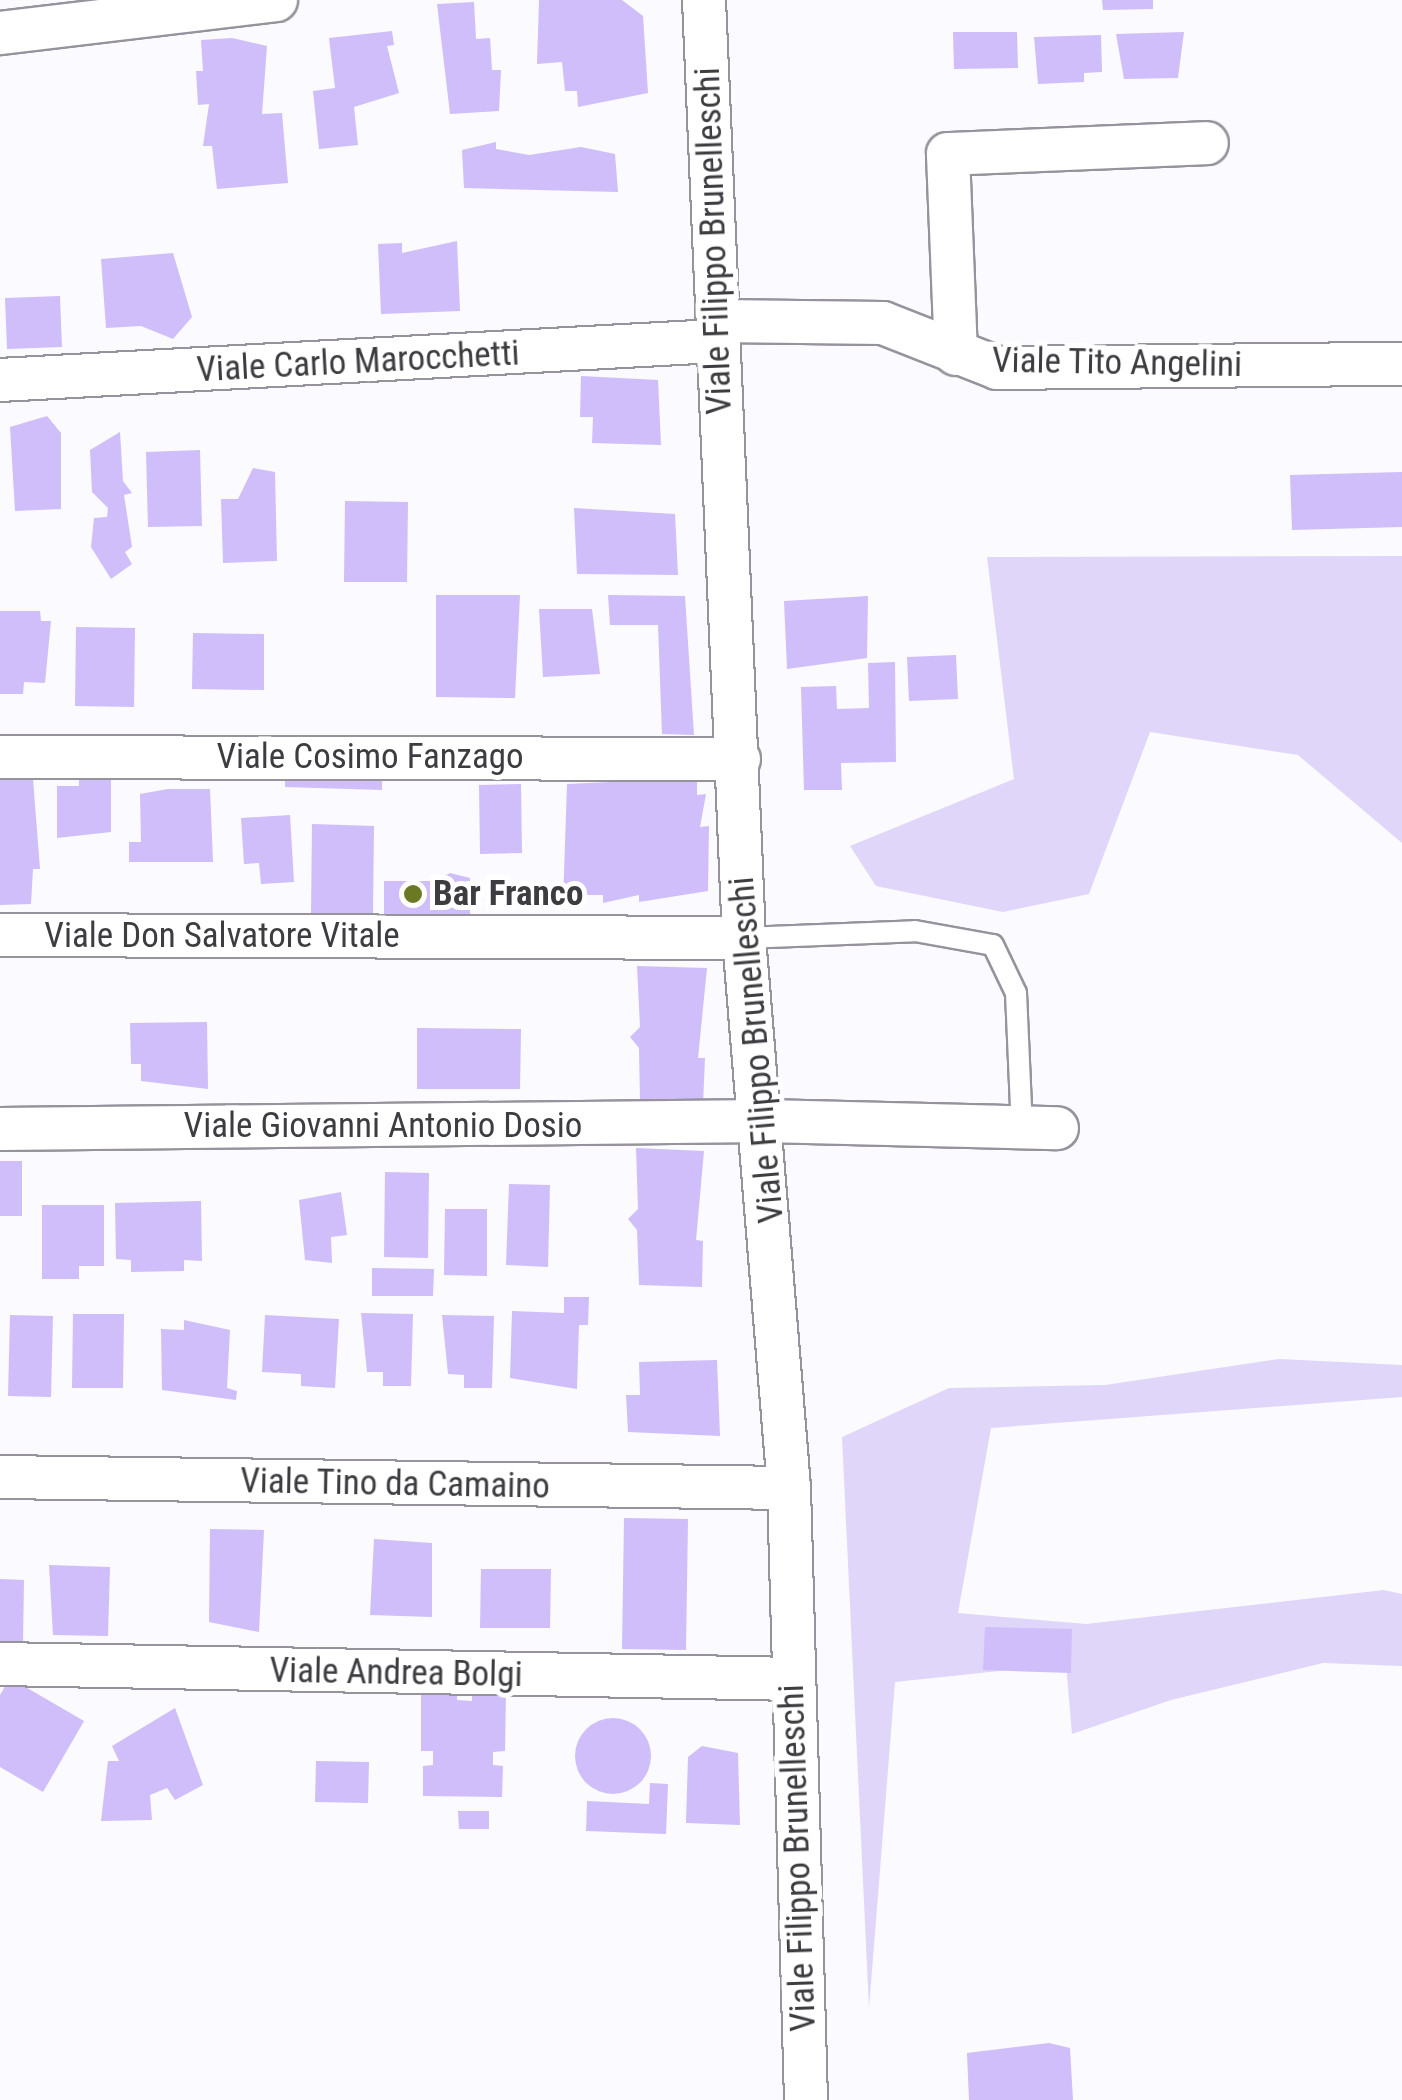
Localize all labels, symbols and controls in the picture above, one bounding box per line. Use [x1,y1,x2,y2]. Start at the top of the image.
street label: Viale Filippo Brunelleschi [687,67,741,415]
street label: Viale Carlo Marocchetti [195,333,521,391]
street label: Viale Tito Angelini [991,340,1243,386]
street label: Viale Cosimo Fanzago [216,736,524,778]
place label: Bar Franco [433,873,583,915]
street label: Viale Filippo Brunelleschi [721,875,793,1225]
marker: Bar Franco [402,883,424,905]
street label: Viale Don Salvatore Vitale [44,915,400,957]
street label: Viale Giovanni Antonio Dosio [184,1105,582,1147]
street label: Viale Tino da Camaino [240,1460,550,1508]
street label: Viale Andrea Bolgi [269,1650,523,1696]
street label: Viale Filippo Brunelleschi [771,1684,825,2032]

